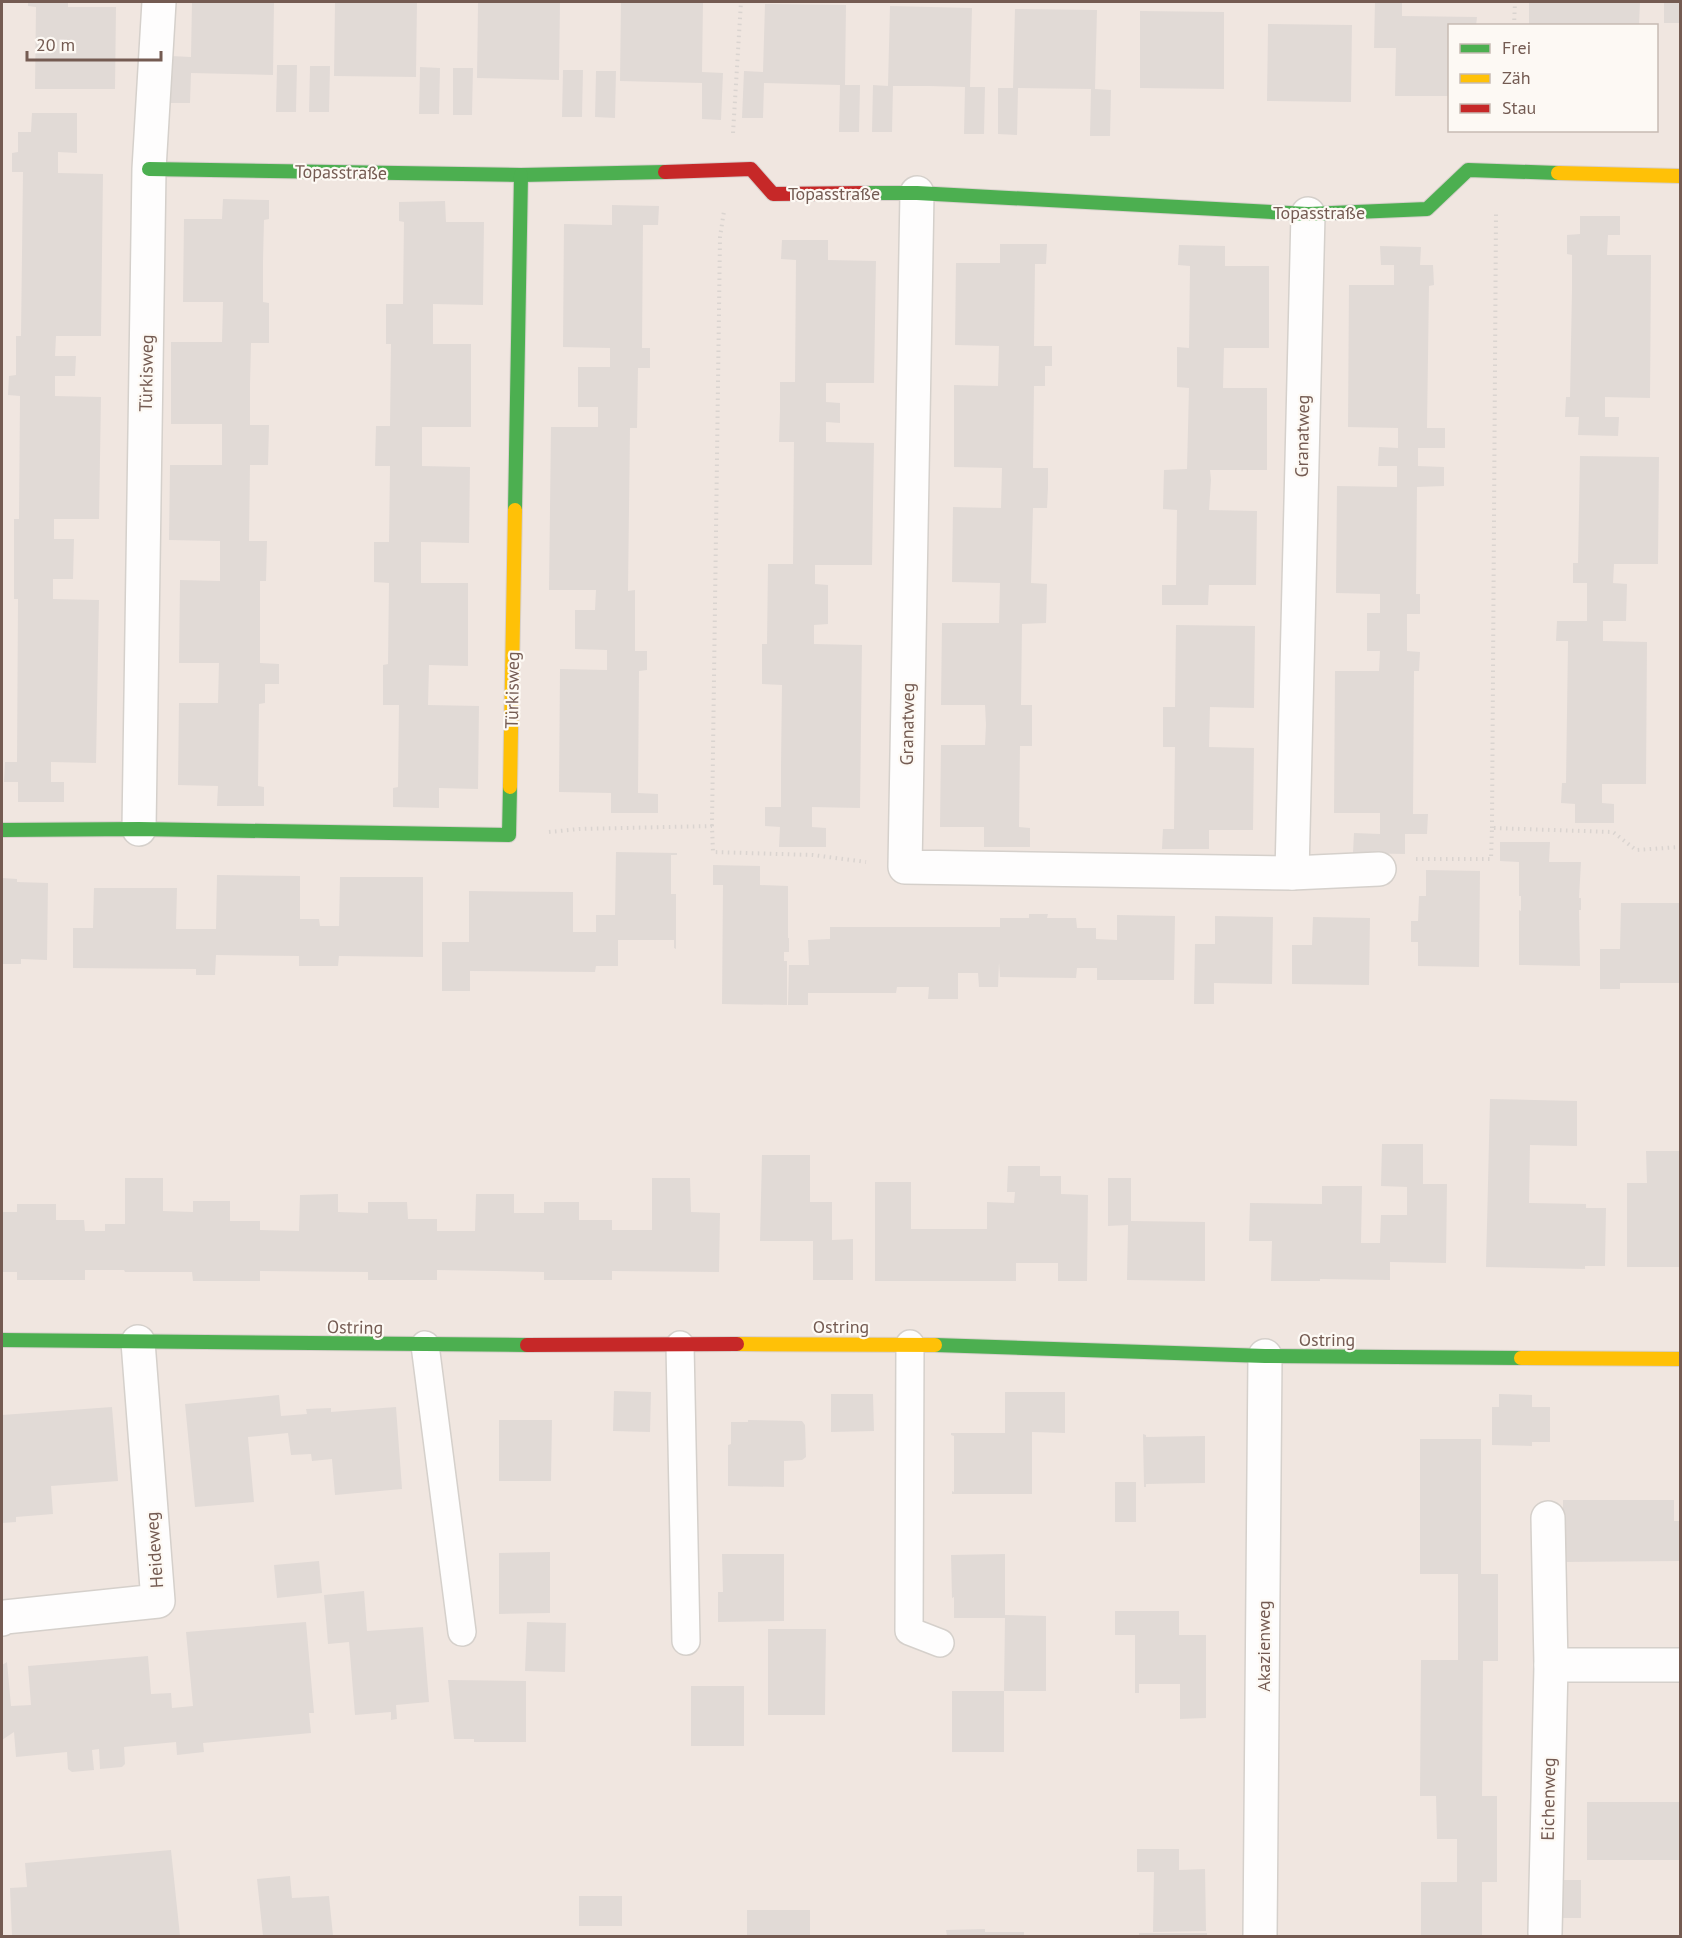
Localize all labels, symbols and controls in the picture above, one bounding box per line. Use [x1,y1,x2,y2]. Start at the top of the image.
scale bar [27,24,160,62]
legend [1448,24,1658,132]
text: 20 m [36,33,75,56]
text: Frei [1502,36,1531,59]
text: Zäh [1502,66,1531,89]
text: Stau [1502,96,1536,119]
street label: Topasstraße [295,160,387,184]
street label: Topasstraße [788,182,880,205]
street label: Topasstraße [1273,201,1365,224]
street label: Türkisweg [134,334,158,412]
street label: Granatweg [1290,395,1314,477]
street label: Türkisweg [500,651,524,729]
street label: Granatweg [895,683,919,765]
street label: Ostring [327,1315,383,1339]
street label: Ostring [813,1315,869,1338]
street label: Ostring [1299,1328,1355,1351]
street label: Heideweg [140,1511,168,1589]
street label: Akazienweg [1252,1600,1275,1692]
street label: Eichenweg [1536,1757,1560,1841]

